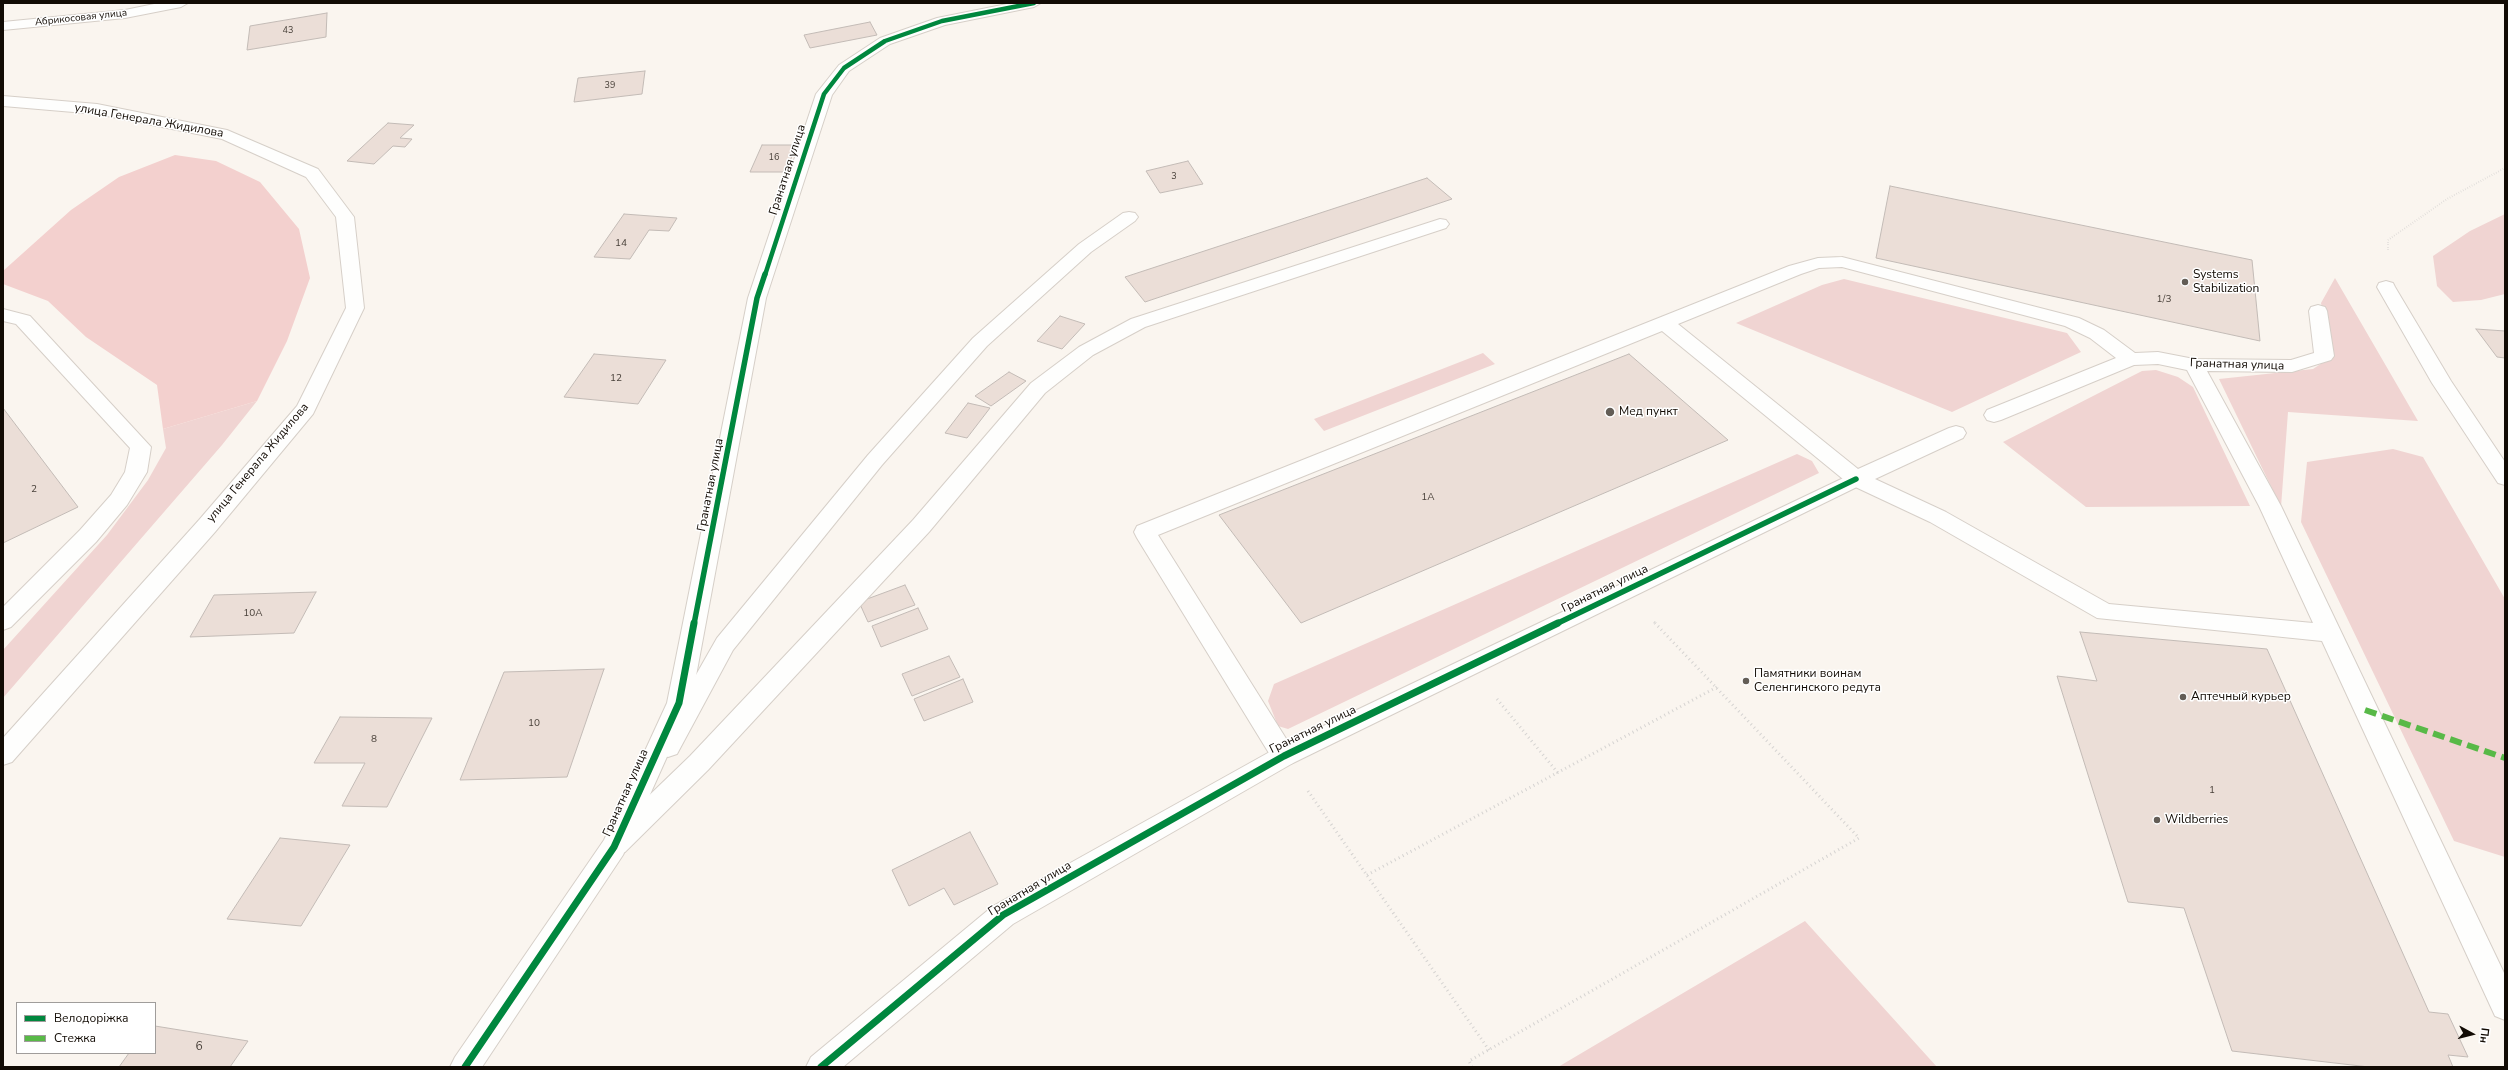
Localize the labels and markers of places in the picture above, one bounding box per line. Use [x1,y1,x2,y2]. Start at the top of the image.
place label: Systems Stabilization [2193,268,2259,296]
marker: Systems Stabilization [2180,277,2190,287]
place label: Мед пункт [1619,405,1678,419]
marker: Мед пункт [1604,406,1616,418]
place label: Памятники воинам Селенгинского редута [1754,667,1881,695]
marker: Памятники воинам Селенгинского редута [1741,676,1751,686]
place label: Аптечный курьер [2191,690,2291,704]
marker: Аптечный курьер [2178,692,2188,702]
place label: Wildberries [2165,813,2228,827]
marker: Wildberries [2152,815,2162,825]

